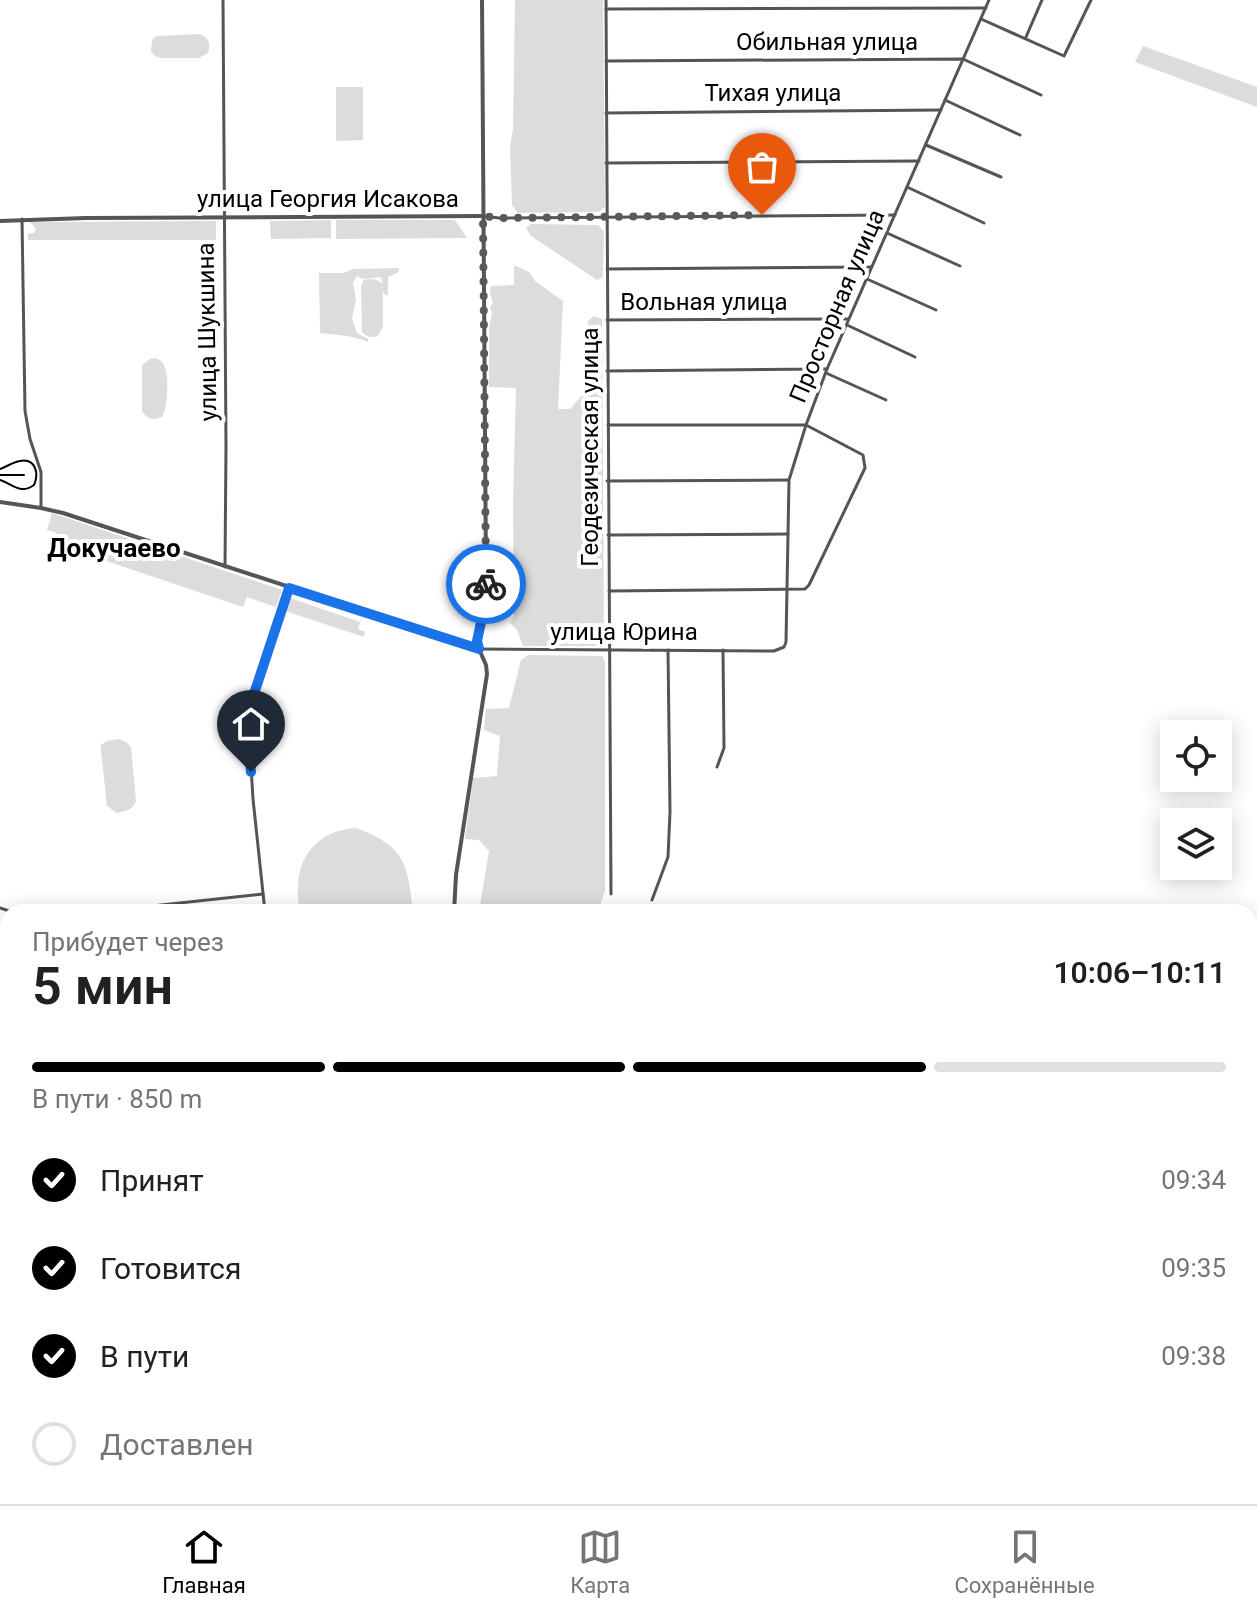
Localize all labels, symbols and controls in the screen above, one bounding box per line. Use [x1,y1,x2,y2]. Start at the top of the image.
street label: Обильная улица [736,28,918,56]
street label: Тихая улица [705,79,841,107]
pin [728,133,796,215]
icon: bag [740,145,784,189]
street label: улица Георгия Исакова [197,185,459,213]
street label: Просторная улица [784,205,890,407]
street label: улица Шукшина [191,242,223,422]
street label: Вольная улица [620,288,788,316]
street label: Геодезическая улица [576,327,604,567]
district label: Докучаево [47,533,181,563]
courier [446,544,526,624]
icon: bike [464,562,508,606]
street label: улица Юрина [550,618,698,646]
pin [217,690,285,772]
icon: home [229,702,273,746]
map controls [1160,720,1232,880]
button: locate [1160,720,1232,792]
button: layers [1160,808,1232,880]
text: Прибудет через [32,927,224,957]
text: 10:06–10:11 [1053,955,1226,990]
text: 5 мин [32,956,173,1017]
text: В пути · 850 m [32,1084,202,1114]
icon: check [32,1158,76,1202]
text: Принят [100,1163,204,1198]
text: 09:34 [1161,1165,1226,1195]
icon: check [32,1246,76,1290]
text: Готовится [100,1251,242,1286]
text: 09:35 [1161,1253,1226,1283]
icon: check [32,1334,76,1378]
text: В пути [100,1339,189,1374]
text: 09:38 [1161,1341,1226,1371]
text: Доставлен [100,1427,254,1462]
tab: Главная [162,1525,246,1598]
tab: Карта [570,1525,630,1598]
tab: Сохранённые [954,1525,1095,1598]

